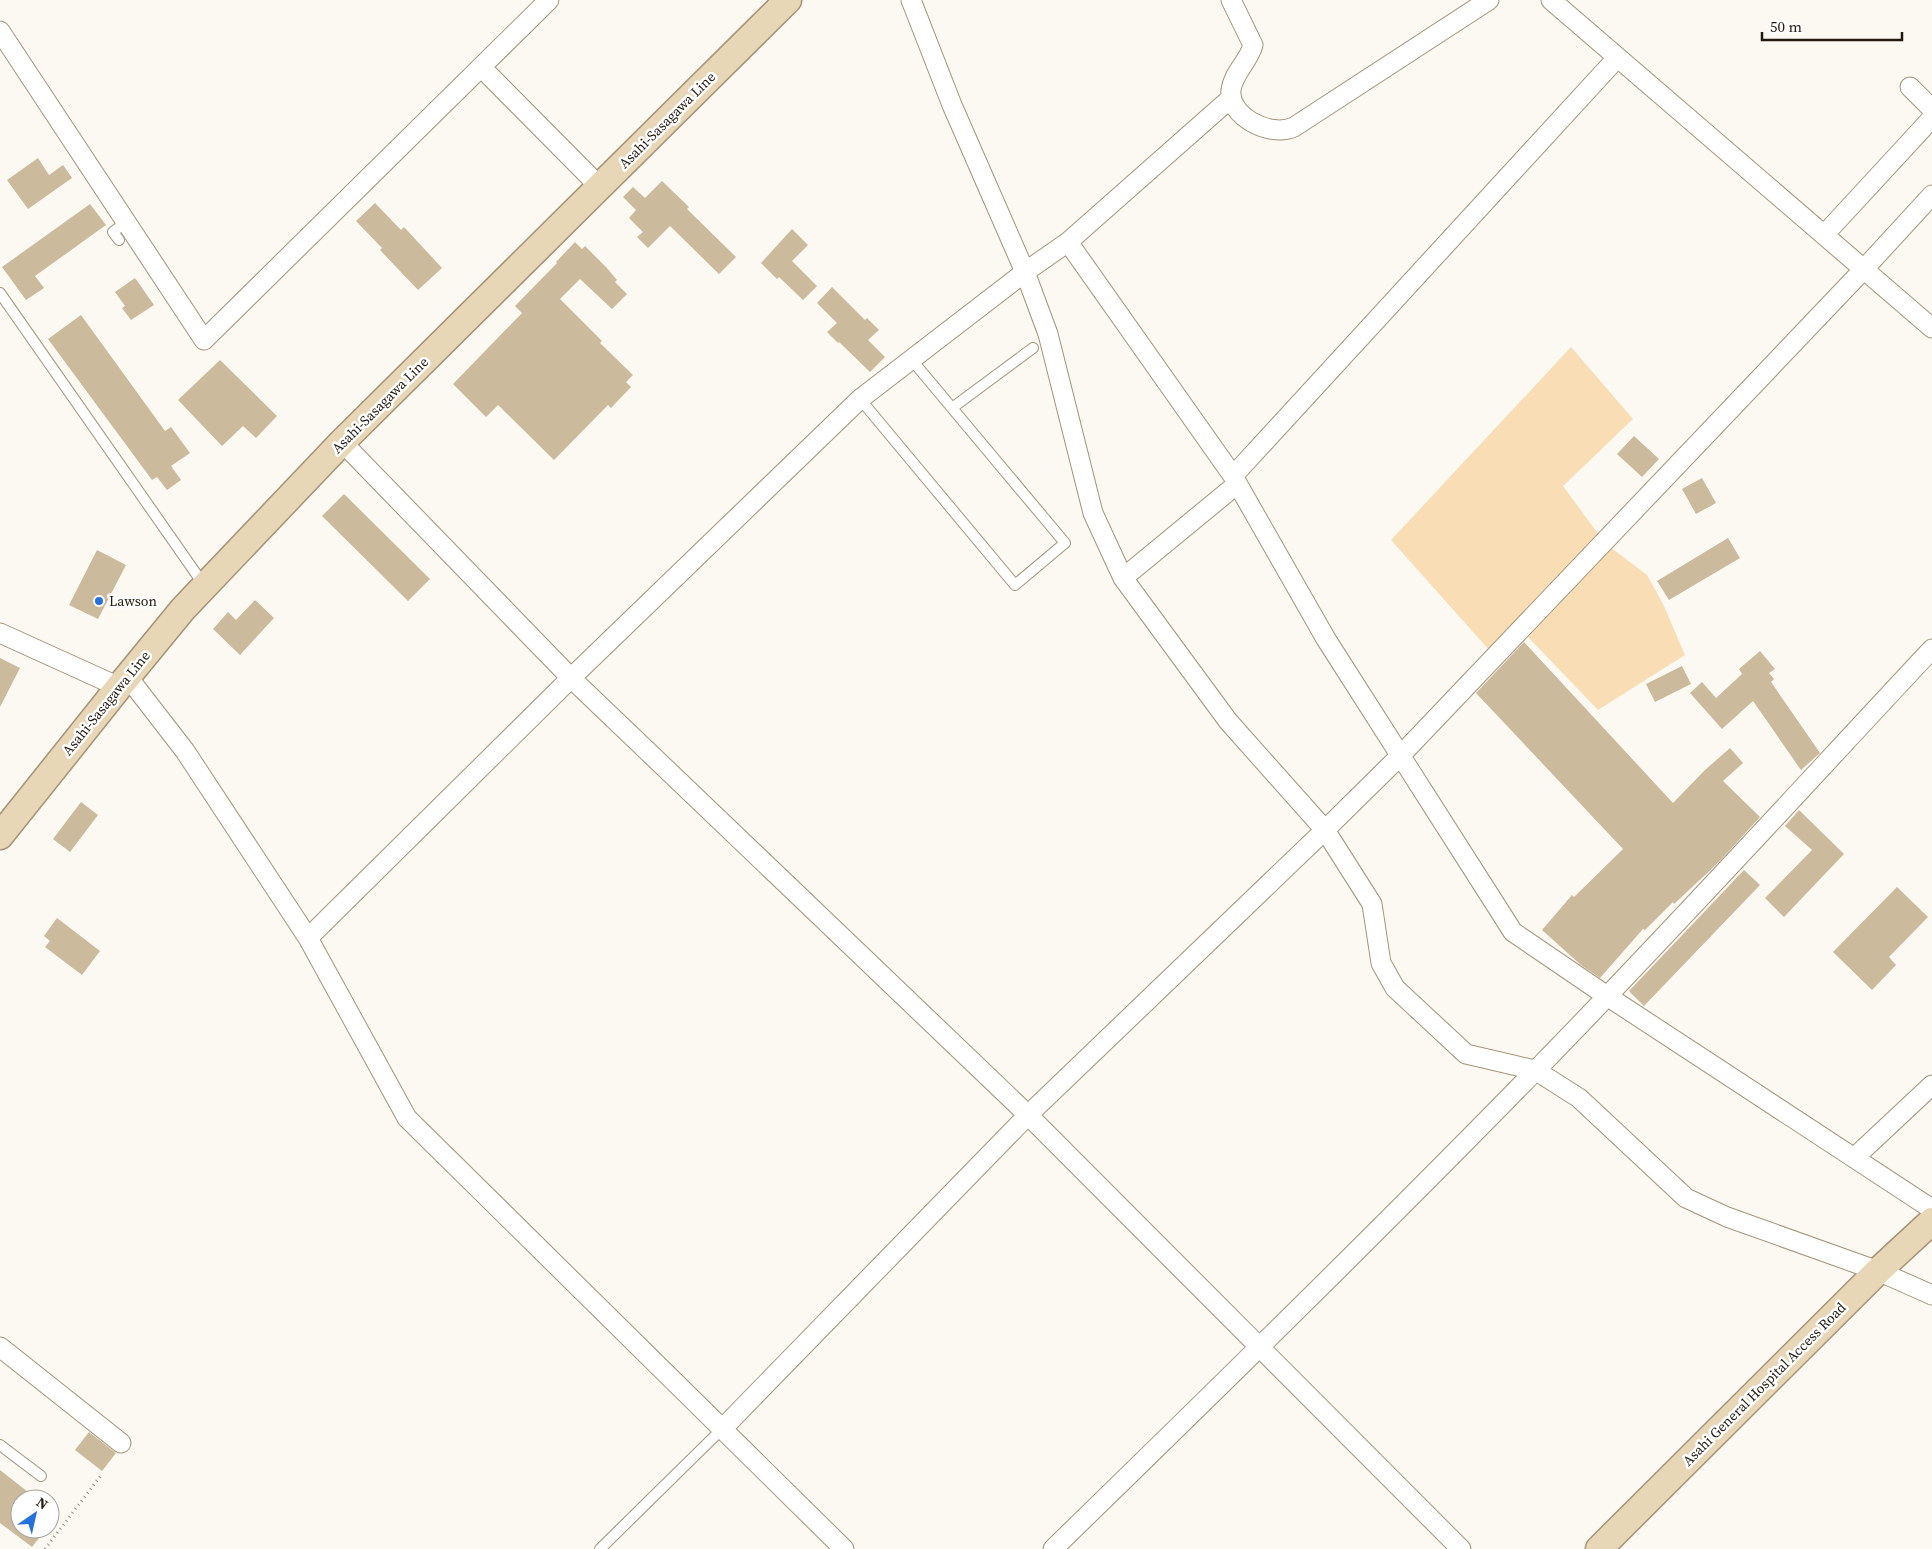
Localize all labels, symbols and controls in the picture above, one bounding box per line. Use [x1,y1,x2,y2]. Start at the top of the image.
scale bar [1762,10,1902,42]
text: 50 m [1770,16,1802,37]
street label: Asahi-Sasagawa Line [614,67,720,173]
street label: Asahi-Sasagawa Line [327,352,433,458]
place label: Lawson [109,591,158,611]
marker: Lawson [93,595,105,607]
street label: Asahi-Sasagawa Line [57,646,155,760]
street label: Asahi General Hospital Access Road [1678,1298,1850,1470]
north arrow [10,1489,60,1539]
text: N [32,1492,52,1514]

